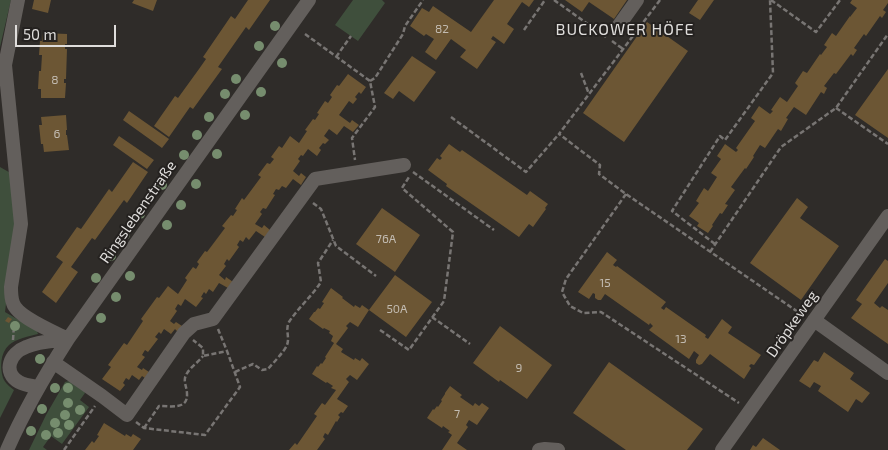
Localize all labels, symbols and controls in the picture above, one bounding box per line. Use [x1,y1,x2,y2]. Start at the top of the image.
scale bar [18,15,119,47]
district label: BUCKOWER HÖFE [554,20,696,40]
house number: 82 [435,22,449,36]
text: 50 m [23,25,57,43]
house number: 8 [51,73,59,87]
house number: 6 [54,127,60,141]
street label: Ringslebenstraße [96,157,180,267]
house number: 76A [376,232,396,246]
house number: 15 [599,276,611,290]
street label: Dröpkeweg [762,287,822,361]
house number: 50A [386,302,408,316]
house number: 13 [675,332,687,346]
house number: 9 [516,361,522,375]
house number: 7 [454,407,460,421]

